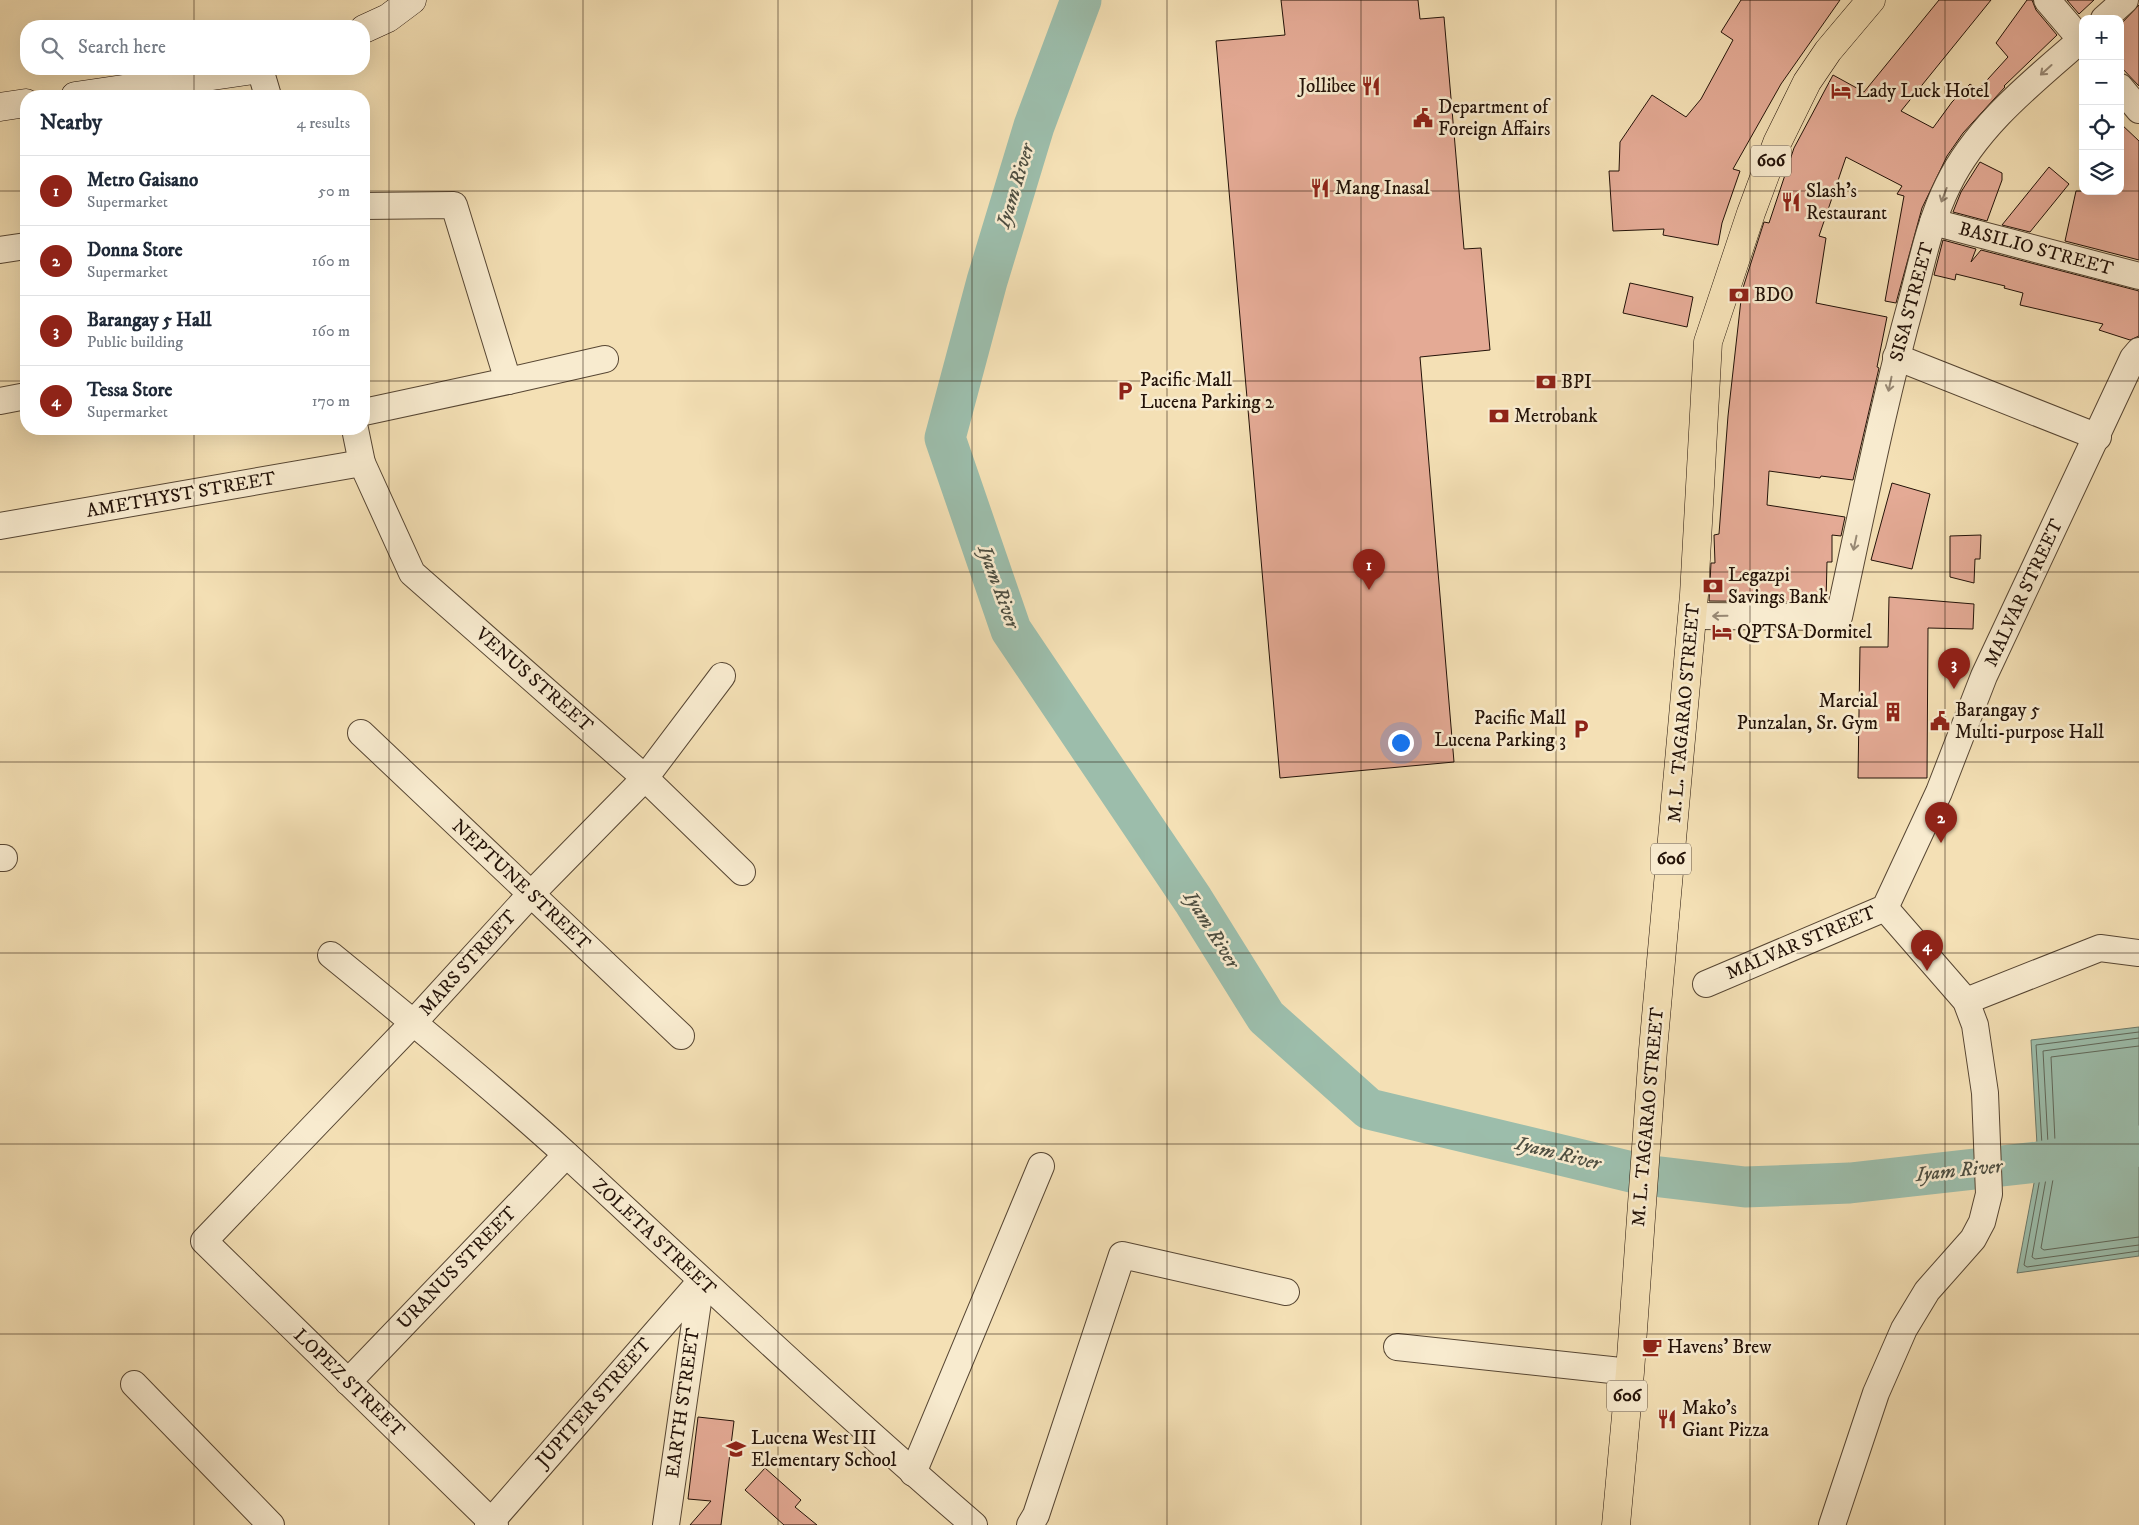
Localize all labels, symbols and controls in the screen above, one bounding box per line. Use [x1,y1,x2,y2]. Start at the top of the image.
map controls [2079,15,2124,195]
button: + [2079,15,2124,60]
search box [20,20,370,75]
icon: search [38,34,66,62]
text: Search here [78,36,166,59]
button: − [2079,60,2124,105]
one-way arrow [2040,64,2053,76]
place label: Jollibee [1297,75,1356,98]
restaurant icon: Jollibee [1360,75,1382,97]
hotel icon: Lady Luck Hotel [1830,80,1852,102]
place label: Lady Luck Hotel [1856,80,1990,103]
place label: Department of Foreign Affairs [1438,96,1551,141]
button: locate [2079,105,2124,150]
public building icon: Department of Foreign Affairs [1412,107,1434,129]
text: Nearby [40,110,102,136]
text: 4 results [297,113,350,133]
water label: Iyam River [991,139,1041,233]
road number: 606 [1751,146,1791,177]
button: layers [2079,150,2124,195]
text: Metro Gaisano [87,169,198,192]
restaurant icon: Mang Inasal [1309,177,1331,199]
place label: Mang Inasal [1335,177,1430,200]
place label: Slash's Restaurant [1806,180,1887,225]
text: 1 [53,181,59,201]
text: 50 m [318,181,350,201]
one-way arrow [1939,186,1948,202]
restaurant icon: Slash's Restaurant [1780,191,1802,213]
text: Supermarket [87,192,168,212]
street label: BASILIO STREET [1956,217,2116,281]
text: Donna Store [87,239,183,262]
street label: SISA STREET [1885,239,1939,364]
text: 2 [52,251,60,271]
text: 160 m [312,251,350,271]
text: Supermarket [87,262,168,282]
bank icon: BDO [1728,284,1750,306]
place label: BDO [1754,284,1794,307]
text: Barangay 5 Hall [87,309,211,332]
text: 3 [53,321,59,341]
text: 160 m [312,321,350,341]
text: Public building [87,332,183,352]
place label: Pacific Mall Lucena Parking 2 [1140,369,1275,414]
bank icon: BPI [1535,371,1557,393]
place label: BPI [1561,371,1592,394]
one-way arrow [1885,376,1894,392]
text: Tessa Store [87,379,172,402]
parking icon: Pacific Mall Lucena Parking 2 [1114,380,1136,402]
text: 4 [51,391,61,411]
text: 170 m [312,391,350,411]
text: Supermarket [87,402,168,422]
bank icon: Metrobank [1488,405,1510,427]
place label: Metrobank [1514,405,1598,428]
street label: AMETHYST STREET [84,467,278,523]
street label: MALVAR STREET [1980,515,2069,671]
one-way arrow [1850,535,1859,551]
water label: Iyam River [971,540,1025,634]
pin: 1 [1353,549,1385,590]
place label: Legazpi Savings Bank [1728,564,1829,609]
bank icon: Legazpi Savings Bank [1702,575,1724,597]
street label: M. L. TAGARAO STREET [1663,602,1705,823]
one-way arrow [1712,611,1728,620]
hotel icon: QPTSA Dormitel [1711,621,1733,643]
place label: QPTSA Dormitel [1737,621,1872,644]
street label: VENUS STREET [470,622,598,738]
pin: 3 [1938,648,1970,689]
place label: Marcial Punzalan, Sr. Gym [1737,690,1878,735]
place label: Barangay 5 Multi-purpose Hall [1955,699,2104,744]
building icon: Marcial Punzalan, Sr. Gym [1882,701,1904,723]
place label: Pacific Mall Lucena Parking 3 [1434,707,1566,752]
public building icon: Barangay 5 Multi-purpose Hall [1929,710,1951,732]
parking icon: Pacific Mall Lucena Parking 3 [1570,718,1592,740]
your location [1388,730,1414,756]
pin: 2 [1925,802,1957,843]
street label: NEPTUNE STREET [447,815,595,956]
road number: 606 [1651,844,1691,874]
water label: Iyam River [1176,885,1246,975]
street label: MALVAR STREET [1723,901,1880,985]
street label: MARS STREET [414,905,522,1021]
pin: 4 [1911,930,1943,971]
street label: M. L. TAGARAO STREET [1627,1006,1669,1227]
water label: Iyam River [1511,1131,1605,1177]
water label: Iyam River [1913,1154,2005,1188]
street label: ZOLETA STREET [587,1174,721,1301]
street label: URANUS STREET [392,1201,522,1334]
street label: LOPEZ STREET [288,1324,410,1442]
street label: EARTH STREET [661,1326,705,1479]
street label: JUPITER STREET [530,1333,657,1474]
cafe icon: Havens' Brew [1641,1336,1663,1358]
place label: Havens' Brew [1667,1336,1771,1359]
road number: 606 [1607,1380,1647,1412]
place label: Mako's Giant Pizza [1682,1397,1769,1442]
restaurant icon: Mako's Giant Pizza [1656,1408,1678,1430]
place label: Lucena West III Elementary School [751,1427,897,1472]
school or university icon: Lucena West III Elementary School [725,1438,747,1460]

